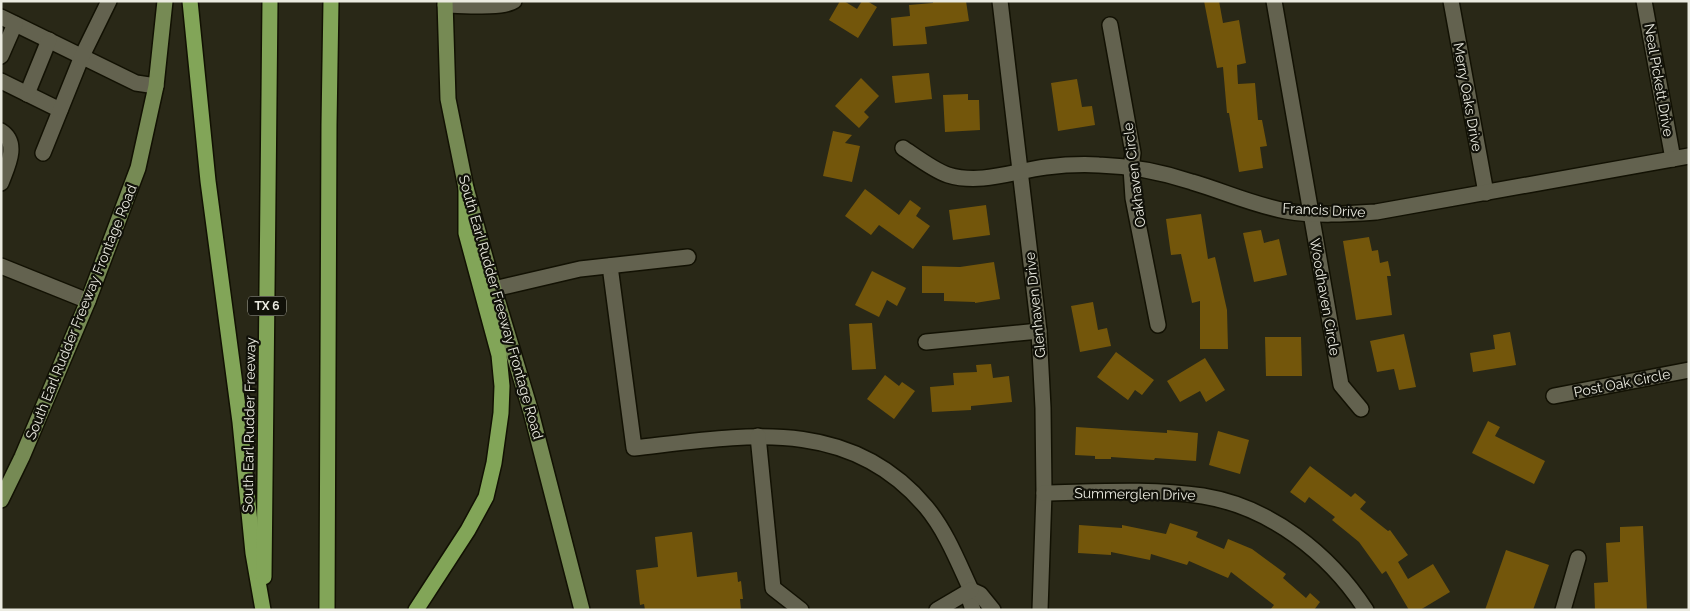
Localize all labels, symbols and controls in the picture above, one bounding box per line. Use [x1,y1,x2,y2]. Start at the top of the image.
street label: Neal Pickett Drive [1641,22,1677,138]
street label: Merry Oaks Drive [1451,41,1485,153]
street label: Oakhaven Circle [1120,122,1148,228]
street label: South Earl Rudder Freeway Frontage Road [456,173,546,441]
street label: South Earl Rudder Freeway Frontage Road [22,182,140,442]
street label: Francis Drive [1282,200,1366,220]
street label: Woodhaven Circle [1307,237,1343,357]
street label: Glenhaven Drive [1021,251,1049,359]
road number: TX 6 [248,296,286,316]
street label: South Earl Rudder Freeway [239,337,259,513]
street label: Post Oak Circle [1572,366,1672,400]
street label: Summerglen Drive [1074,485,1196,503]

